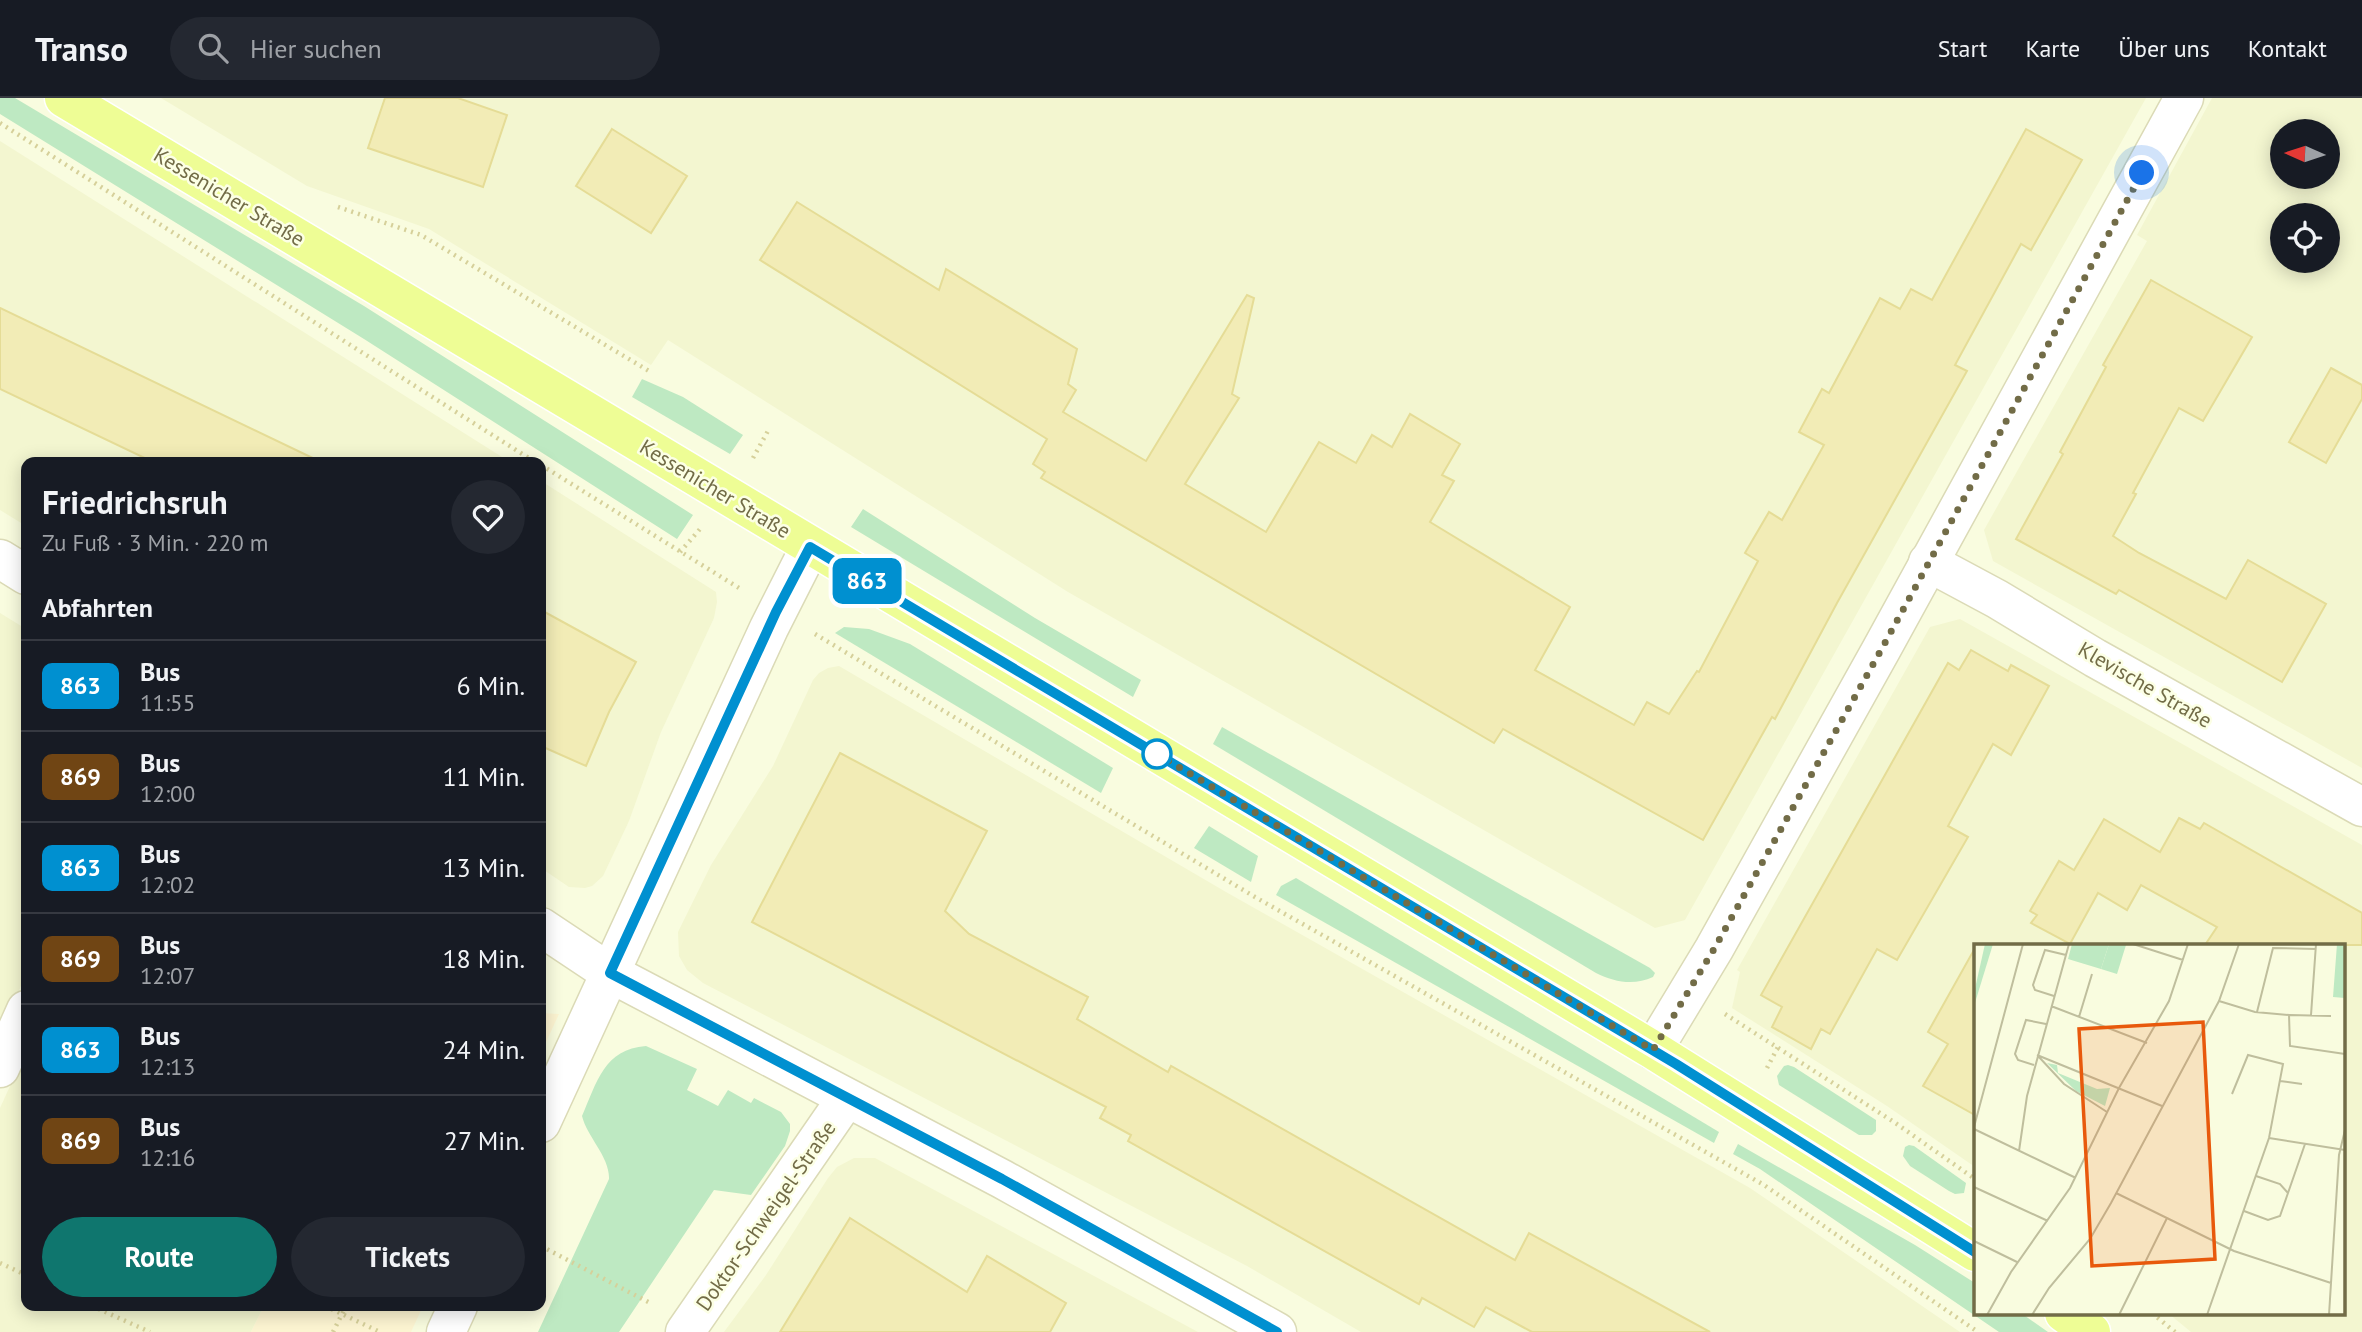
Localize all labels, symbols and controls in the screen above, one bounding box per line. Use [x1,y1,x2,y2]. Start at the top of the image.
search box [170,17,660,80]
text: Transo [35,27,128,70]
icon: search [194,29,232,67]
text: Hier suchen [250,32,382,65]
text: Start [1938,33,1987,64]
text: Karte [2025,33,2080,64]
text: Über uns [2118,33,2210,64]
text: Kontakt [2248,33,2327,64]
north arrow [2270,119,2340,189]
map controls [2270,119,2340,273]
street label: Kessenicher Straße [149,141,310,252]
your location [2124,155,2159,190]
button: locate [2270,203,2340,273]
street label: Kessenicher Straße [635,433,796,544]
text: Friedrichsruh [42,480,228,523]
button: heart [451,480,525,554]
text: Zu Fuß · 3 Min. · 220 m [42,528,268,557]
line badge: 863 [827,558,907,604]
text: 863 [847,565,887,596]
text: Abfahrten [42,591,153,624]
street label: Klevische Straße [2074,635,2217,734]
text: Bus [140,655,180,688]
text: 6 Min. [457,669,525,702]
text: 863 [60,670,101,701]
text: 11:55 [140,688,195,717]
unlabelled marker [1142,739,1172,769]
text: Bus [140,746,180,779]
text: 11 Min. [442,760,525,793]
text: 869 [60,761,101,792]
text: 12:00 [140,779,195,808]
text: Bus [140,837,180,870]
text: 13 Min. [442,851,525,884]
text: 863 [60,852,101,883]
text: 12:02 [140,870,195,899]
text: Bus [140,928,180,961]
text: 18 Min. [442,942,525,975]
text: 869 [60,943,101,974]
inset map [1974,944,2344,1314]
text: 12:07 [140,961,195,990]
text: Bus [140,1019,180,1052]
text: 24 Min. [442,1033,525,1066]
text: 863 [60,1034,101,1065]
text: 12:13 [140,1052,195,1081]
text: Bus [140,1110,180,1143]
street label: Doktor-Schweigel-Straße [690,1115,841,1316]
text: 27 Min. [444,1124,525,1157]
text: 869 [60,1125,101,1156]
text: 12:16 [140,1143,195,1172]
button: Route [42,1217,277,1297]
button: Tickets [291,1217,525,1297]

